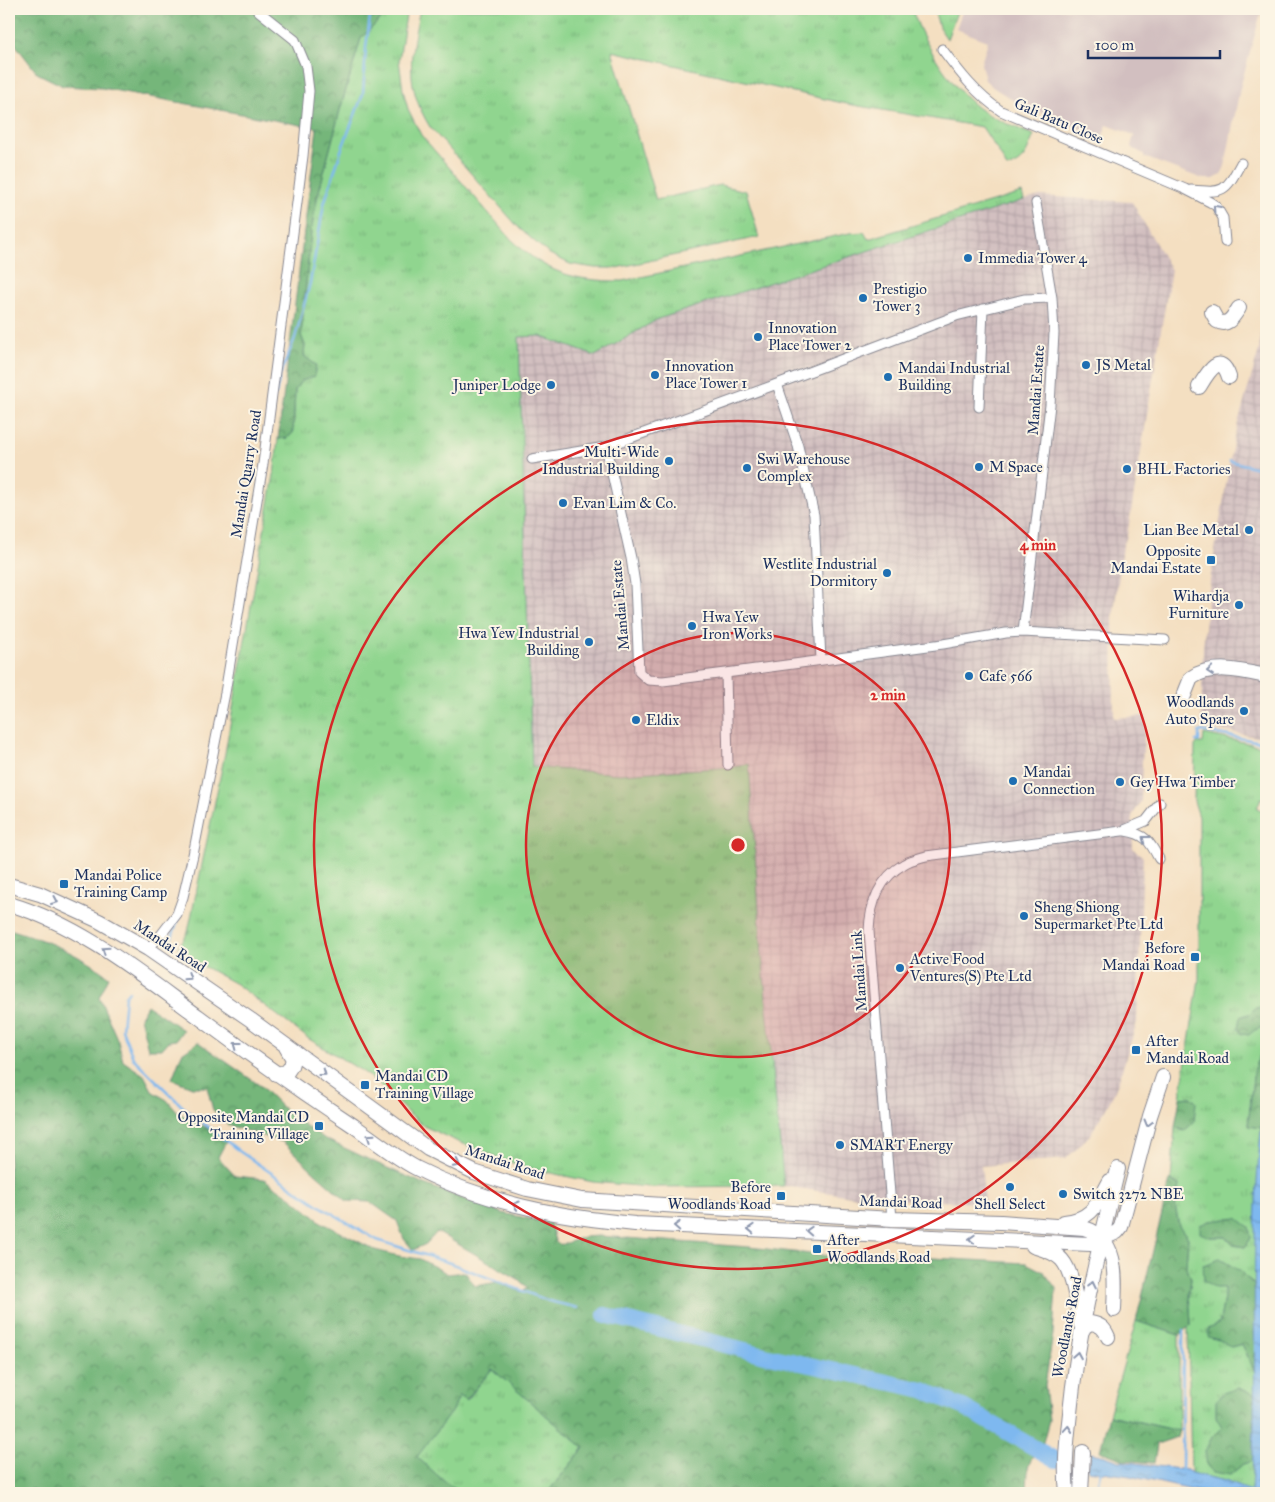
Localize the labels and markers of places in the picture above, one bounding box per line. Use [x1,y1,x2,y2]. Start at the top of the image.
place label: Immedia Tower 4 [978,249,1087,267]
marker: Immedia Tower 4 [962,252,974,264]
place label: Prestigio Tower 3 [873,280,927,315]
marker: Prestigio Tower 3 [857,292,869,304]
place label: Innovation Place Tower 2 [768,319,852,354]
marker: Innovation Place Tower 2 [752,331,764,343]
place label: JS Metal [1094,356,1152,375]
place label: Innovation Place Tower 1 [665,357,747,392]
place label: Mandai Industrial Building [898,359,1011,394]
marker: JS Metal [1080,359,1092,371]
marker: Innovation Place Tower 1 [649,369,661,381]
marker: Mandai Industrial Building [882,371,894,383]
place label: Juniper Lodge [451,376,541,395]
marker: Juniper Lodge [545,379,557,391]
place label: Multi-Wide Industrial Building [542,443,660,478]
place label: Swi Warehouse Complex [757,450,850,485]
marker: Multi-Wide Industrial Building [663,455,675,467]
place label: M Space [989,458,1043,476]
place label: BHL Factories [1137,460,1231,478]
marker: M Space [973,461,985,473]
marker: Swi Warehouse Complex [741,462,753,474]
marker: BHL Factories [1121,463,1133,475]
place label: Evan Lim & Co. [573,494,676,512]
marker: Evan Lim & Co. [557,497,569,509]
place label: Lian Bee Metal [1143,521,1240,539]
marker: Lian Bee Metal [1243,524,1255,536]
place label: Opposite Mandai Estate [1110,542,1201,577]
marker: Opposite Mandai Estate [1205,554,1217,566]
place label: Westlite Industrial Dormitory [762,555,878,590]
marker: Westlite Industrial Dormitory [881,567,893,579]
place label: Wihardja Furniture [1169,587,1230,622]
marker: Wihardja Furniture [1233,599,1245,611]
place label: Hwa Yew Iron Works [702,608,772,643]
marker: Hwa Yew Iron Works [686,620,698,632]
place label: Hwa Yew Industrial Building [458,624,580,659]
marker: Hwa Yew Industrial Building [583,636,595,648]
place label: Cafe 566 [979,667,1034,685]
marker: Cafe 566 [963,670,975,682]
place label: Woodlands Auto Spare [1165,693,1234,728]
marker: Woodlands Auto Spare [1238,705,1250,717]
place label: Eldix [646,711,679,729]
marker: Eldix [630,714,642,726]
place label: Mandai Connection [1023,763,1095,798]
place label: Gey Hwa Timber [1130,773,1236,791]
marker: Mandai Connection [1007,775,1019,787]
marker: Gey Hwa Timber [1114,776,1126,788]
centre of rings [729,836,747,854]
place label: Mandai Police Training Camp [74,866,167,901]
marker: Mandai Police Training Camp [58,878,70,890]
place label: Sheng Shiong Supermarket Pte Ltd [1034,898,1164,933]
marker: Sheng Shiong Supermarket Pte Ltd [1018,910,1030,922]
place label: Before Mandai Road [1102,939,1185,974]
place label: Active Food Ventures(S) Pte Ltd [909,950,1032,986]
marker: Before Mandai Road [1189,951,1201,963]
marker: Active Food Ventures(S) Pte Ltd [894,962,906,974]
place label: After Mandai Road [1145,1032,1230,1067]
marker: After Mandai Road [1130,1044,1142,1056]
place label: Mandai CD Training Village [375,1067,474,1102]
marker: Mandai CD Training Village [359,1079,371,1091]
place label: Opposite Mandai CD Training Village [177,1108,309,1143]
marker: Opposite Mandai CD Training Village [313,1120,325,1132]
place label: SMART Energy [850,1136,954,1154]
marker: SMART Energy [834,1139,846,1151]
place label: Before Woodlands Road [668,1178,771,1213]
marker: Shell Select [1004,1181,1016,1193]
place label: Switch 3272 NBE [1073,1185,1184,1203]
marker: Switch 3272 NBE [1057,1188,1069,1200]
marker: Before Woodlands Road [775,1190,787,1202]
place label: Shell Select [974,1195,1046,1213]
place label: After Woodlands Road [826,1231,931,1266]
marker: After Woodlands Road [811,1243,823,1255]

